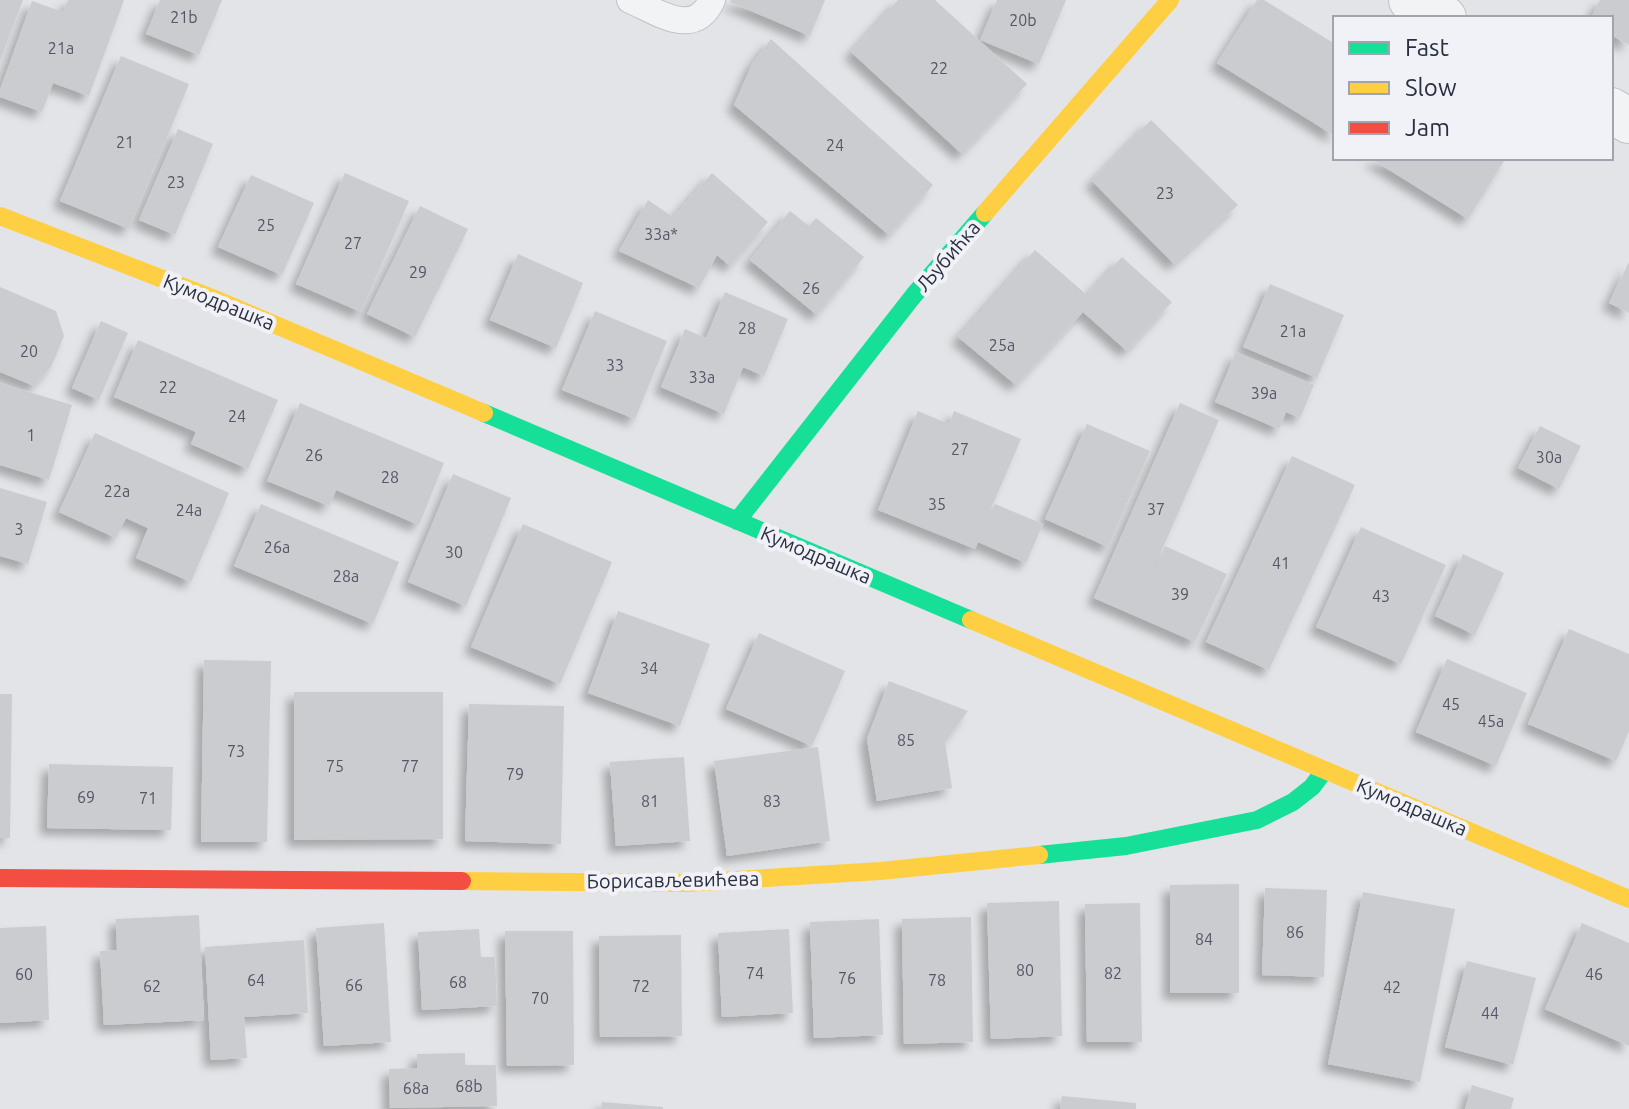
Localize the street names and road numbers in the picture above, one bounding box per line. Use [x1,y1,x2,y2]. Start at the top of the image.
street label: Љубићка [911,216,984,296]
street label: Кумодрашка [160,269,278,334]
street label: Кумодрашка [757,521,875,588]
street label: Кумодрашка [1353,773,1471,840]
street label: Борисављевићева [586,866,760,893]

